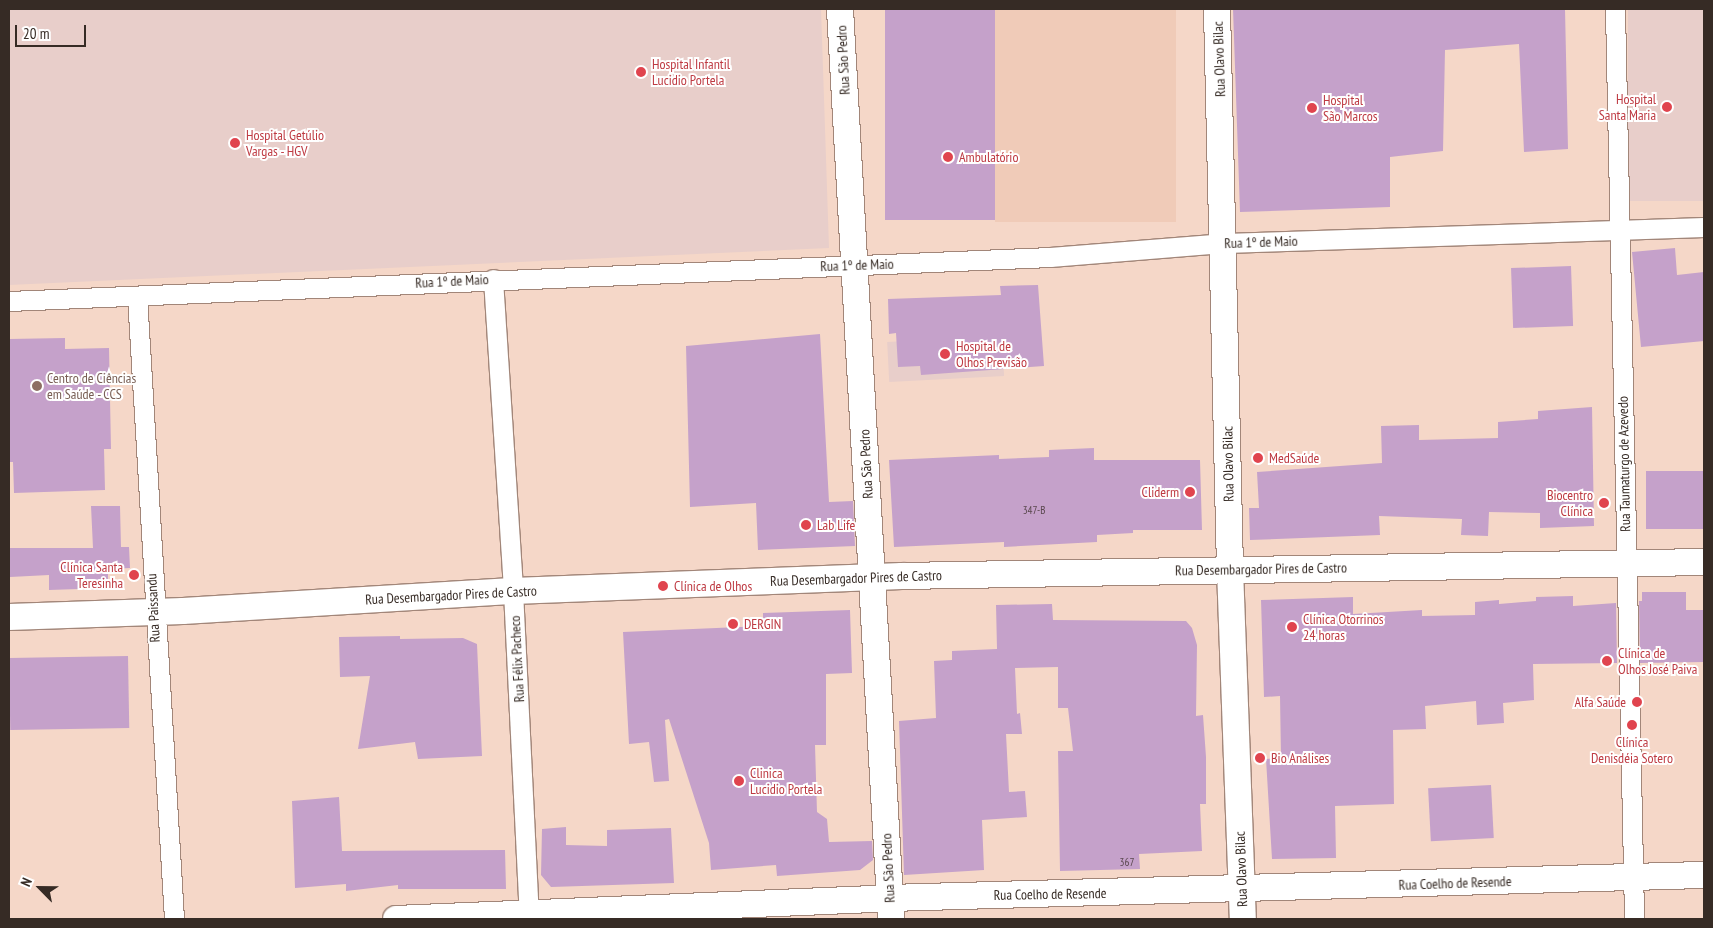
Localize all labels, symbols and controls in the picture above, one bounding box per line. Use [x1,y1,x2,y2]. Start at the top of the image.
scale bar [18,15,89,47]
street label: Rua Olavo Bilac [1209,21,1229,97]
text: 20 m [23,24,49,43]
street label: Rua São Pedro [833,25,853,95]
place label: Hospital Infantil Lucidio Portela [652,56,730,88]
marker: Hospital Infantil Lucidio Portela [634,65,648,79]
place label: Hospital Santa Maria [1599,91,1656,124]
place label: Hospital São Marcos [1323,92,1377,124]
marker: Hospital Santa Maria [1660,100,1674,114]
marker: Hospital São Marcos [1305,101,1319,115]
place label: Hospital Getúlio Vargas - HGV [246,127,324,160]
marker: Hospital Getúlio Vargas - HGV [228,136,242,150]
place label: Ambulatório [959,149,1018,165]
marker: Ambulatório [941,150,955,164]
street label: Rua 1º de Maio [1224,232,1298,252]
street label: Rua 1º de Maio [820,255,894,275]
street label: Rua 1º de Maio [415,271,489,291]
place label: Hospital de Olhos Previsão [956,338,1027,371]
marker: Hospital de Olhos Previsão [938,347,952,361]
place label: Centro de Ciências em Saúde - CCS [47,370,136,402]
marker: Centro de Ciências em Saúde - CCS [31,380,43,392]
street label: Rua Taumaturgo de Azevedo [1614,396,1634,532]
street label: Rua Olavo Bilac [1219,426,1237,502]
street label: Rua São Pedro [856,429,876,499]
place label: MedSaúde [1269,450,1319,466]
marker: MedSaúde [1251,451,1265,465]
place label: Cliderm [1141,484,1179,500]
marker: Cliderm [1183,485,1197,499]
place label: Biocentro Clínica [1547,487,1593,520]
marker: Biocentro Clínica [1597,496,1611,510]
house number: 347-B [1023,503,1045,517]
place label: Lab Life [817,517,855,533]
marker: Lab Life [799,518,813,532]
place label: Clínica Santa Teresinha [60,559,123,592]
street label: Rua Desembargador Pires de Castro [1175,559,1347,579]
street label: Rua Desembargador Pires de Castro [770,567,942,589]
marker: Clínica Santa Teresinha [127,568,141,582]
street label: Rua Paissandu [143,573,163,643]
place label: Clínica de Olhos [674,578,752,594]
marker: Clínica de Olhos [656,579,670,593]
street label: Rua Desembargador Pires de Castro [365,582,537,608]
place label: Clínica Otorrinos 24 horas [1303,611,1384,644]
street label: Rua Félix Pacheco [506,615,528,703]
place label: DERGIN [744,616,781,632]
marker: DERGIN [726,617,740,631]
marker: Clínica Otorrinos 24 horas [1285,620,1299,634]
place label: Clínica de Olhos José Paiva [1618,645,1697,678]
marker: Clínica de Olhos José Paiva [1600,654,1614,668]
place label: Alfa Saúde [1574,694,1626,710]
marker: Alfa Saúde [1630,695,1644,709]
marker: Clínica Denisdéia Sotero [1625,718,1639,732]
place label: Clínica Denisdéia Sotero [1591,734,1673,766]
place label: Bio Análises [1271,750,1330,766]
marker: Bio Análises [1253,751,1267,765]
place label: Clinica Lucidio Portela [750,765,822,798]
marker: Clinica Lucidio Portela [732,774,746,788]
street label: Rua Olavo Bilac [1231,831,1251,907]
street label: Rua São Pedro [878,833,898,903]
house number: 367 [1120,855,1134,869]
north arrow [15,863,65,913]
street label: Rua Coelho de Resende [1398,873,1512,893]
text: N [16,875,36,889]
street label: Rua Coelho de Resende [993,885,1107,903]

